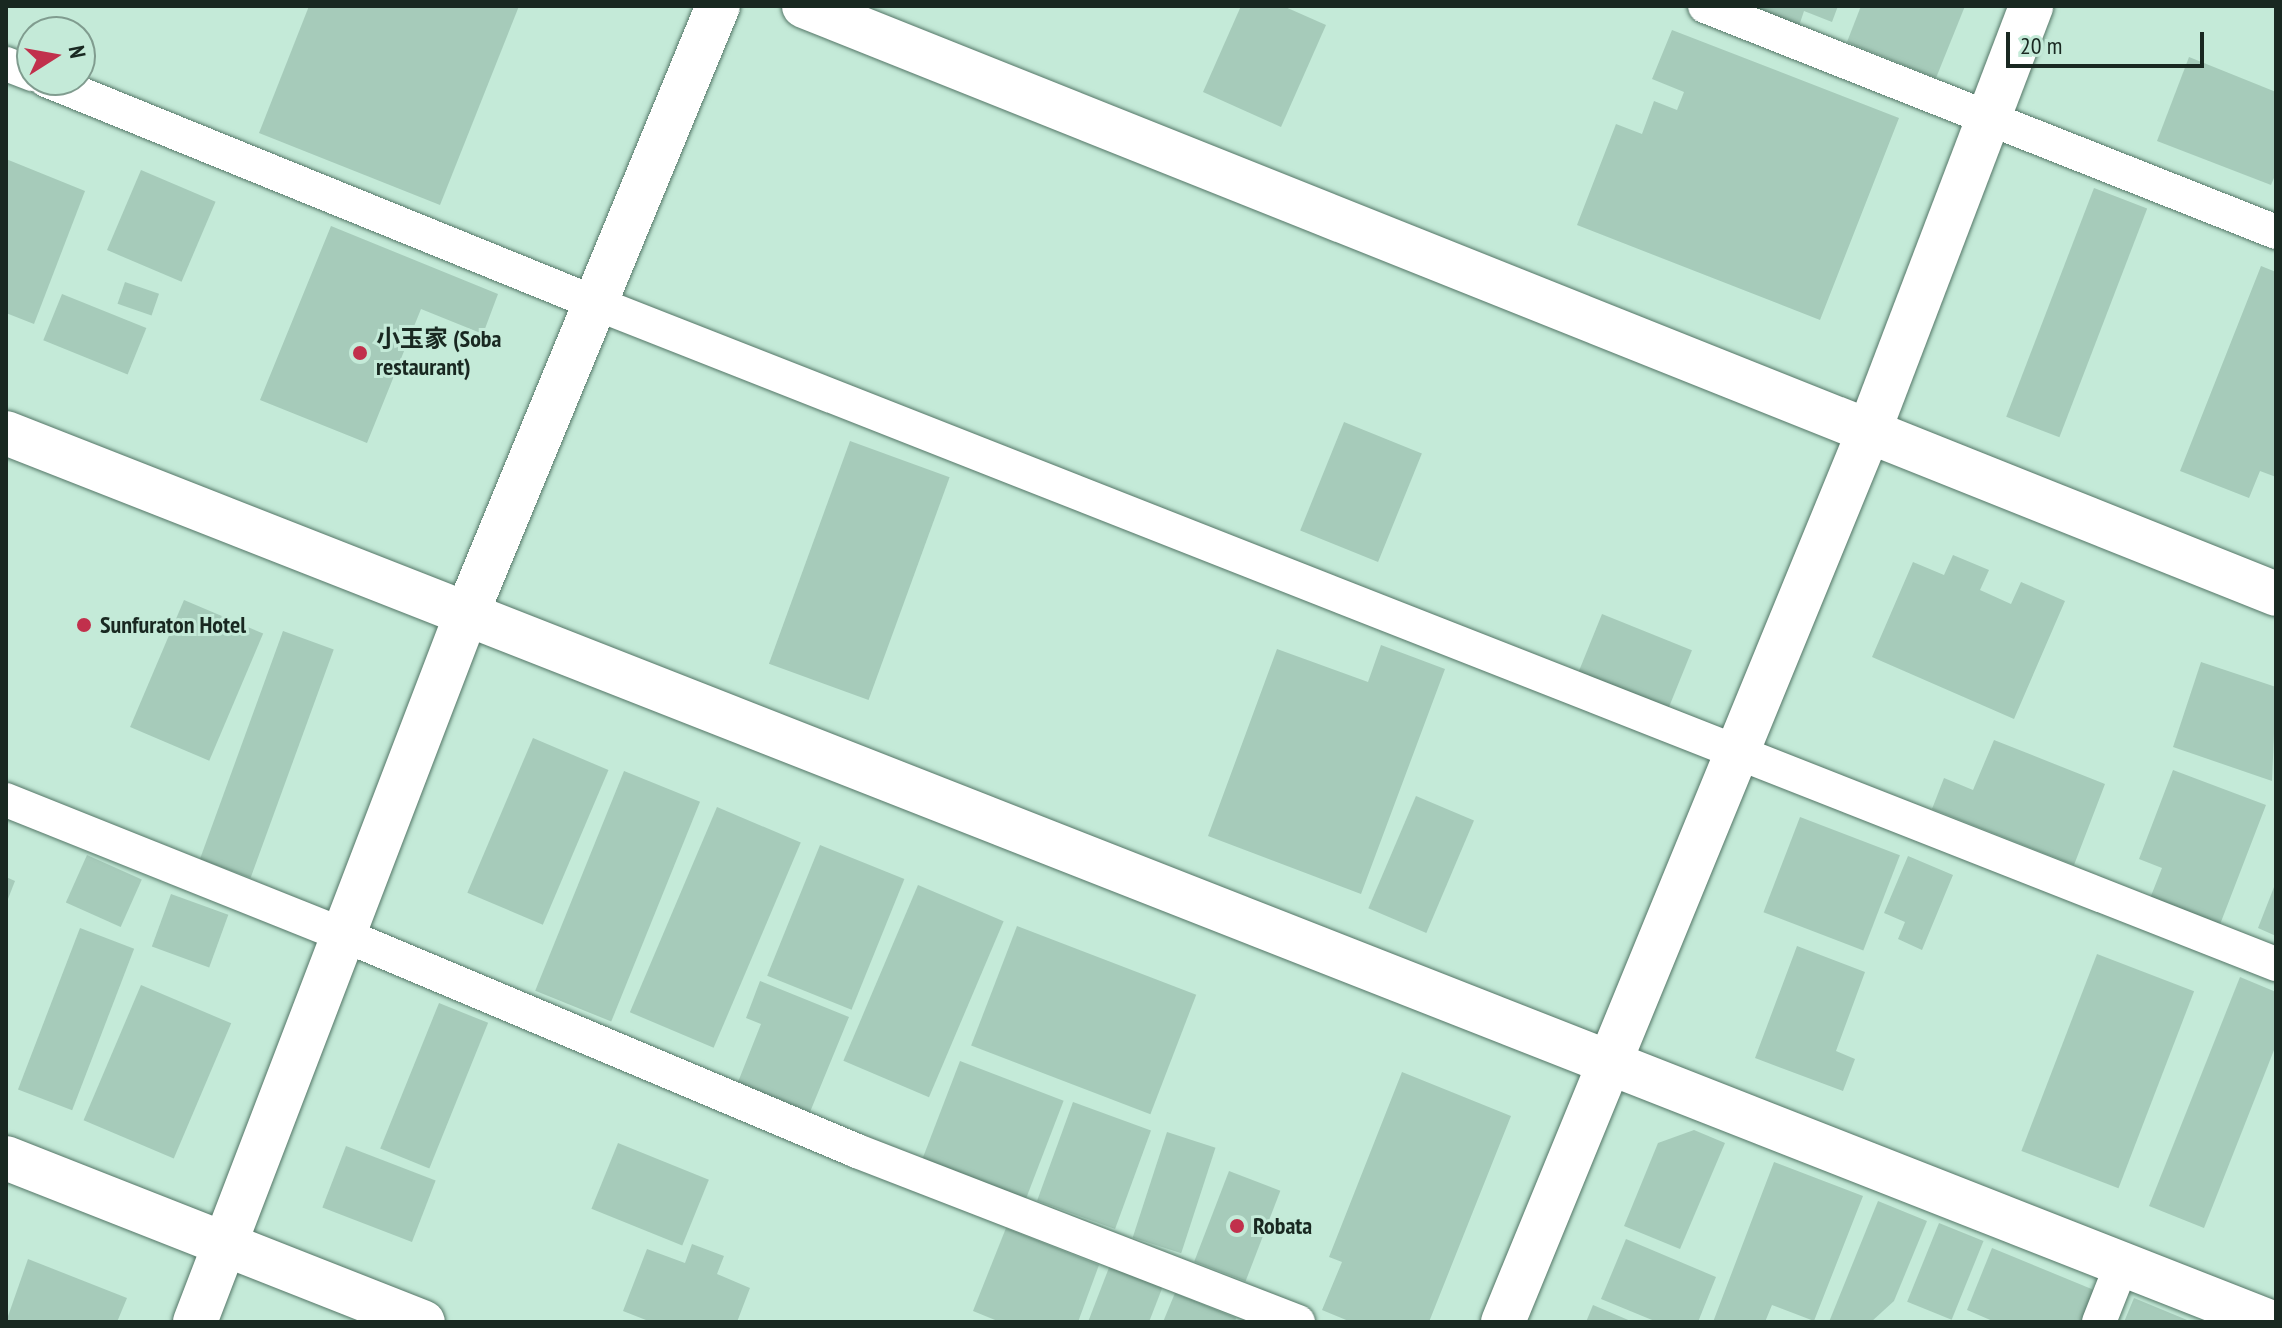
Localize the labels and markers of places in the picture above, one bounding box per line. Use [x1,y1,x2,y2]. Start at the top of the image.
place label: 小玉家 (Soba restaurant) [376,325,501,381]
marker: 小玉家 (Soba restaurant) [351,344,369,362]
place label: Sunfuraton Hotel [100,611,246,639]
marker: Sunfuraton Hotel [75,616,93,634]
place label: Robata [1253,1212,1312,1240]
marker: Robata [1228,1217,1246,1235]

